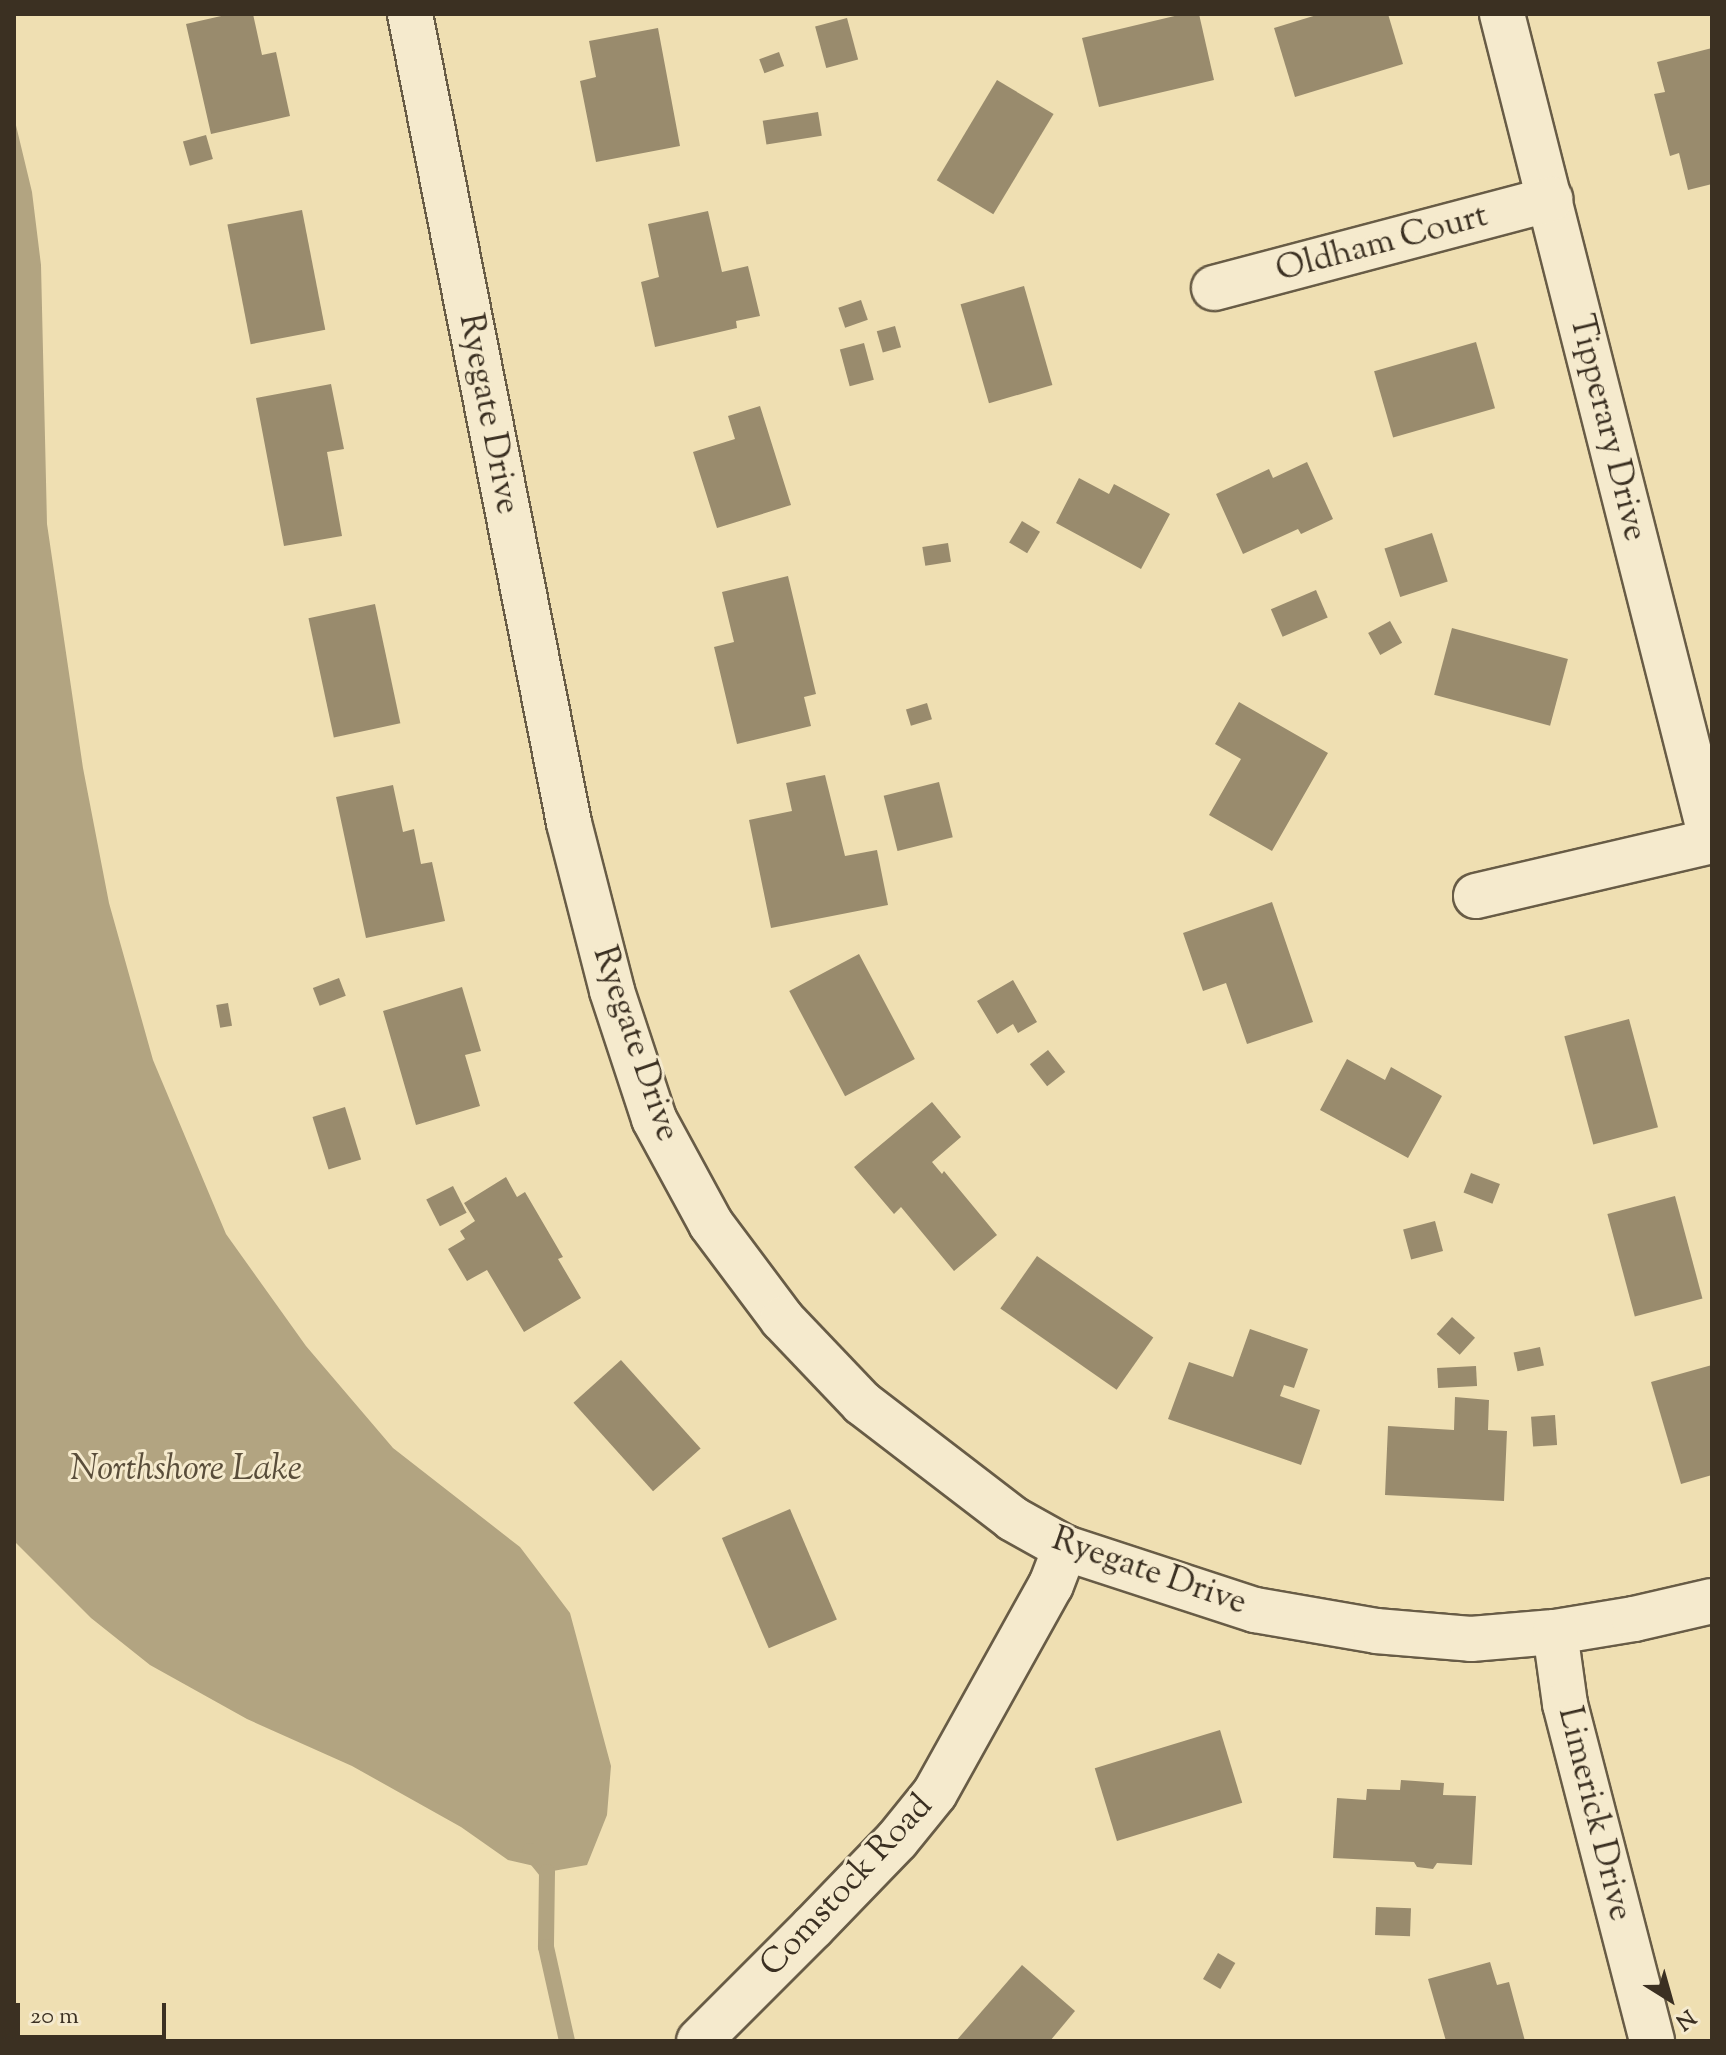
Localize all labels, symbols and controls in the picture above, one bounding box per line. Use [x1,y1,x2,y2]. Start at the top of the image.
street label: Oldham Court [1272,196,1492,292]
street label: Ryegate Drive [449,310,527,518]
street label: Tipperary Drive [1559,311,1655,545]
street label: Ryegate Drive [583,941,687,1147]
water label: Northshore Lake [70,1449,302,1493]
street label: Ryegate Drive [1046,1520,1252,1624]
street label: Limerick Drive [1548,1703,1640,1925]
street label: Comstock Road [752,1786,942,1986]
north arrow [1630,1959,1710,2039]
scale bar [20,1987,170,2037]
text: 20 m [30,2000,79,2034]
text: N [1668,2000,1701,2036]

